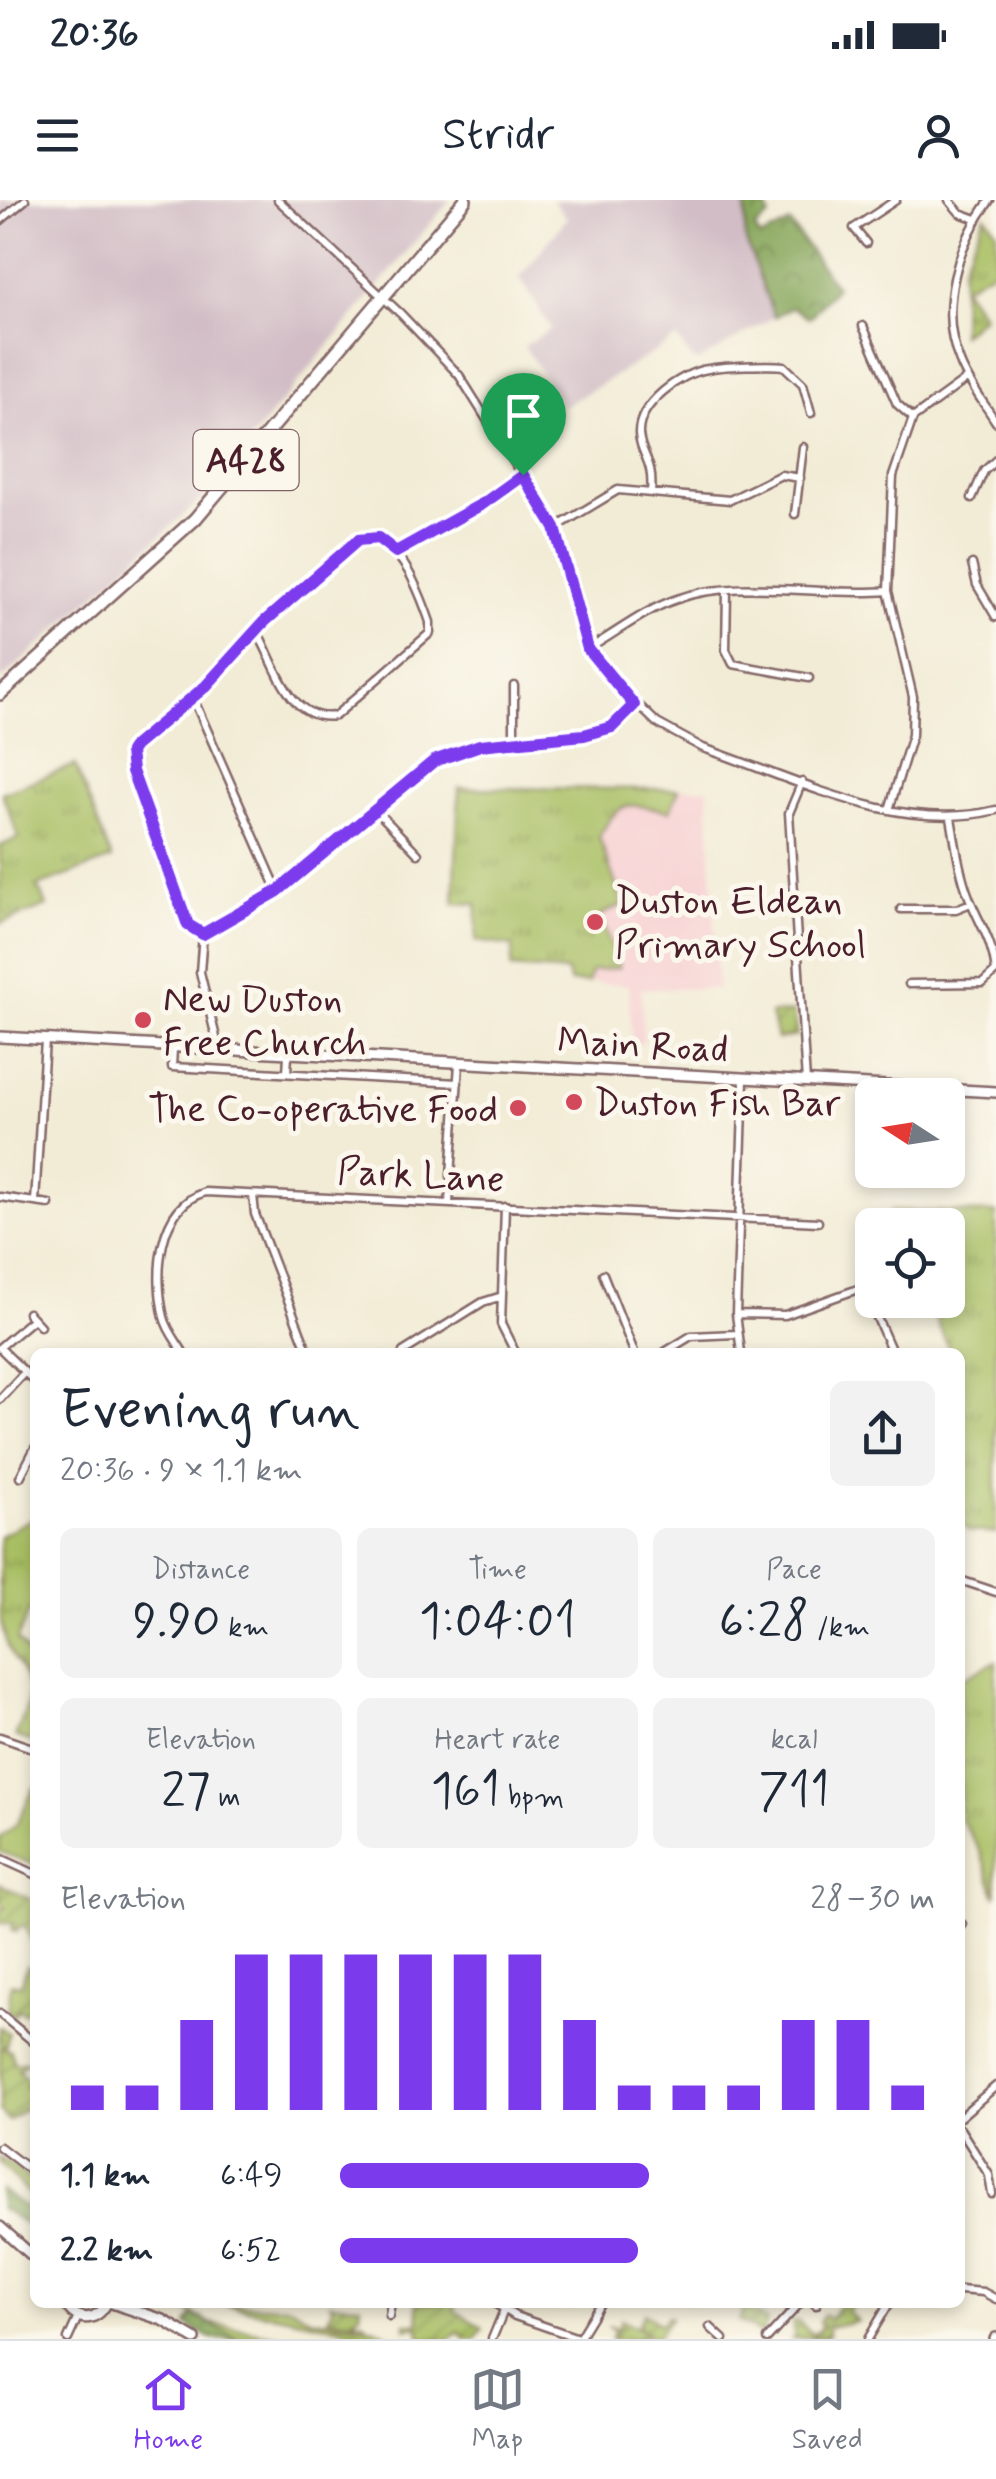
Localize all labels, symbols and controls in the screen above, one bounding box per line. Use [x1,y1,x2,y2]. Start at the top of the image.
text: 20:36 [50,11,139,60]
text: Stridr [442,106,554,165]
icon: menu [30,108,85,163]
icon: person [911,108,966,163]
pin [481,373,566,476]
icon: arrive [496,388,551,443]
road number: A428 [194,430,298,490]
place label: Duston Eldean Primary School [615,878,866,971]
marker: Duston Eldean Primary School [584,911,606,933]
place label: New Duston Free Church [163,976,367,1069]
marker: New Duston Free Church [132,1009,154,1031]
street label: Main Road [556,1018,730,1075]
north arrow [855,1078,965,1188]
map controls [855,1078,965,1318]
place label: Duston Fish Bar [594,1080,841,1129]
place label: The Co-operative Food [148,1086,498,1135]
marker: Duston Fish Bar [563,1091,585,1113]
marker: The Co-operative Food [507,1097,529,1119]
street label: Park Lane [336,1148,506,1205]
button: locate [855,1208,965,1318]
text: Evening run [60,1376,360,1448]
button: share [830,1381,935,1486]
text: 20:36 · 9 × 1.1 km [60,1450,302,1492]
text: Distance [152,1552,250,1589]
text: Time [468,1552,527,1589]
text: Pace [766,1552,822,1589]
text: 9.90 [133,1589,221,1655]
text: 1:04:01 [419,1589,576,1655]
text: 6:28 [718,1589,809,1655]
text: km [221,1610,269,1647]
text: /km [809,1610,870,1647]
text: Elevation [146,1722,256,1759]
text: Heart rate [435,1722,560,1759]
text: kcal [771,1722,818,1759]
text: 27 [161,1759,211,1825]
text: 161 [431,1759,500,1825]
text: 711 [759,1759,830,1825]
text: m [211,1780,241,1817]
text: bpm [500,1780,564,1817]
text: Elevation [60,1878,186,1920]
text: 28–30 m [810,1878,935,1920]
text: 1.1 km [60,2155,151,2197]
text: 6:49 [220,2155,283,2197]
text: 2.2 km [60,2230,153,2272]
text: 6:52 [220,2230,281,2272]
tab: Home [133,2362,203,2459]
tab: Map [470,2362,525,2459]
tab: Saved [792,2362,863,2459]

